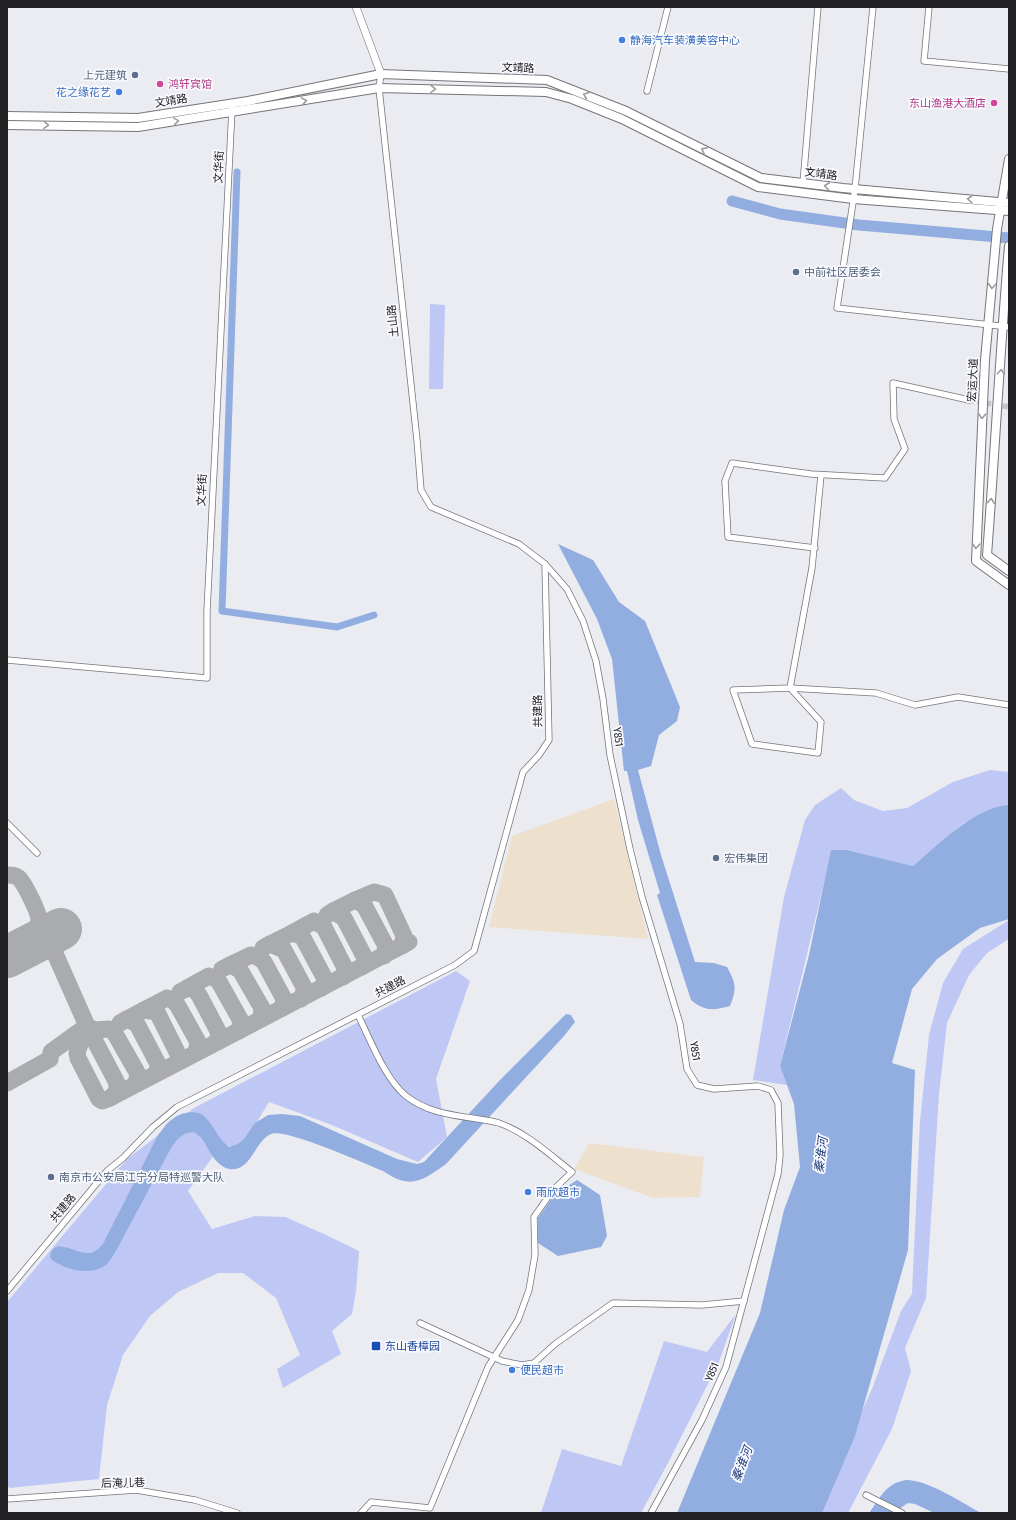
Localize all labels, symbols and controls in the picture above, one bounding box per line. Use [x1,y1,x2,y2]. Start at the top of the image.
place label: 静海汽车装潢美容中心 [630,34,740,47]
marker: 静海汽车装潢美容中心 [617,35,627,45]
street label: 文靖路 [501,61,535,75]
place label: 上元建筑 [83,69,127,82]
marker: 上元建筑 [130,70,140,80]
place label: 鸿轩宾馆 [168,78,212,91]
marker: 鸿轩宾馆 [155,79,165,89]
one-way arrow [430,85,436,94]
place label: 花之缘花艺 [56,86,111,99]
marker: 花之缘花艺 [114,87,124,97]
one-way arrow [583,91,590,99]
street label: 文靖路 [154,92,188,110]
one-way arrow [301,97,307,105]
place label: 东山渔港大酒店 [909,97,986,110]
marker: 东山渔港大酒店 [989,98,999,108]
one-way arrow [172,117,179,126]
one-way arrow [43,121,49,129]
one-way arrow [701,147,708,155]
street label: 文华街 [212,150,226,184]
street label: 文靖路 [804,166,838,182]
one-way arrow [824,182,830,191]
one-way arrow [967,195,973,204]
place label: 中前社区居委会 [804,266,881,279]
marker: 中前社区居委会 [791,267,801,277]
one-way arrow [988,283,997,289]
street label: 土山路 [385,304,401,338]
street label: 宏运大道 [965,358,981,402]
one-way arrow [996,369,1005,375]
one-way arrow [978,413,987,419]
street label: 文华街 [195,473,209,507]
one-way arrow [987,498,996,504]
one-way arrow [972,543,981,549]
street label: 共建路 [531,694,545,728]
street label: Y851 [610,727,626,747]
place label: 宏伟集团 [724,852,768,865]
marker: 宏伟集团 [711,853,721,863]
street label: 共建路 [372,974,408,1000]
street label: Y851 [687,1040,703,1062]
water label: 秦淮河 [812,1134,830,1174]
place label: 南京市公安局江宁分局特巡警大队 [59,1171,224,1184]
marker: 南京市公安局江宁分局特巡警大队 [46,1172,56,1182]
place label: 雨欣超市 [536,1186,580,1199]
marker: 雨欣超市 [523,1187,533,1197]
street label: 共建路 [47,1191,79,1225]
marker: 东山香樟园 [370,1340,382,1352]
place label: 东山香樟园 [385,1340,440,1353]
street label: Y851 [702,1360,722,1384]
place label: 便民超市 [520,1364,564,1377]
marker: 便民超市 [507,1365,517,1375]
water label: 秦淮河 [729,1443,756,1483]
street label: 后淹儿巷 [101,1476,145,1490]

